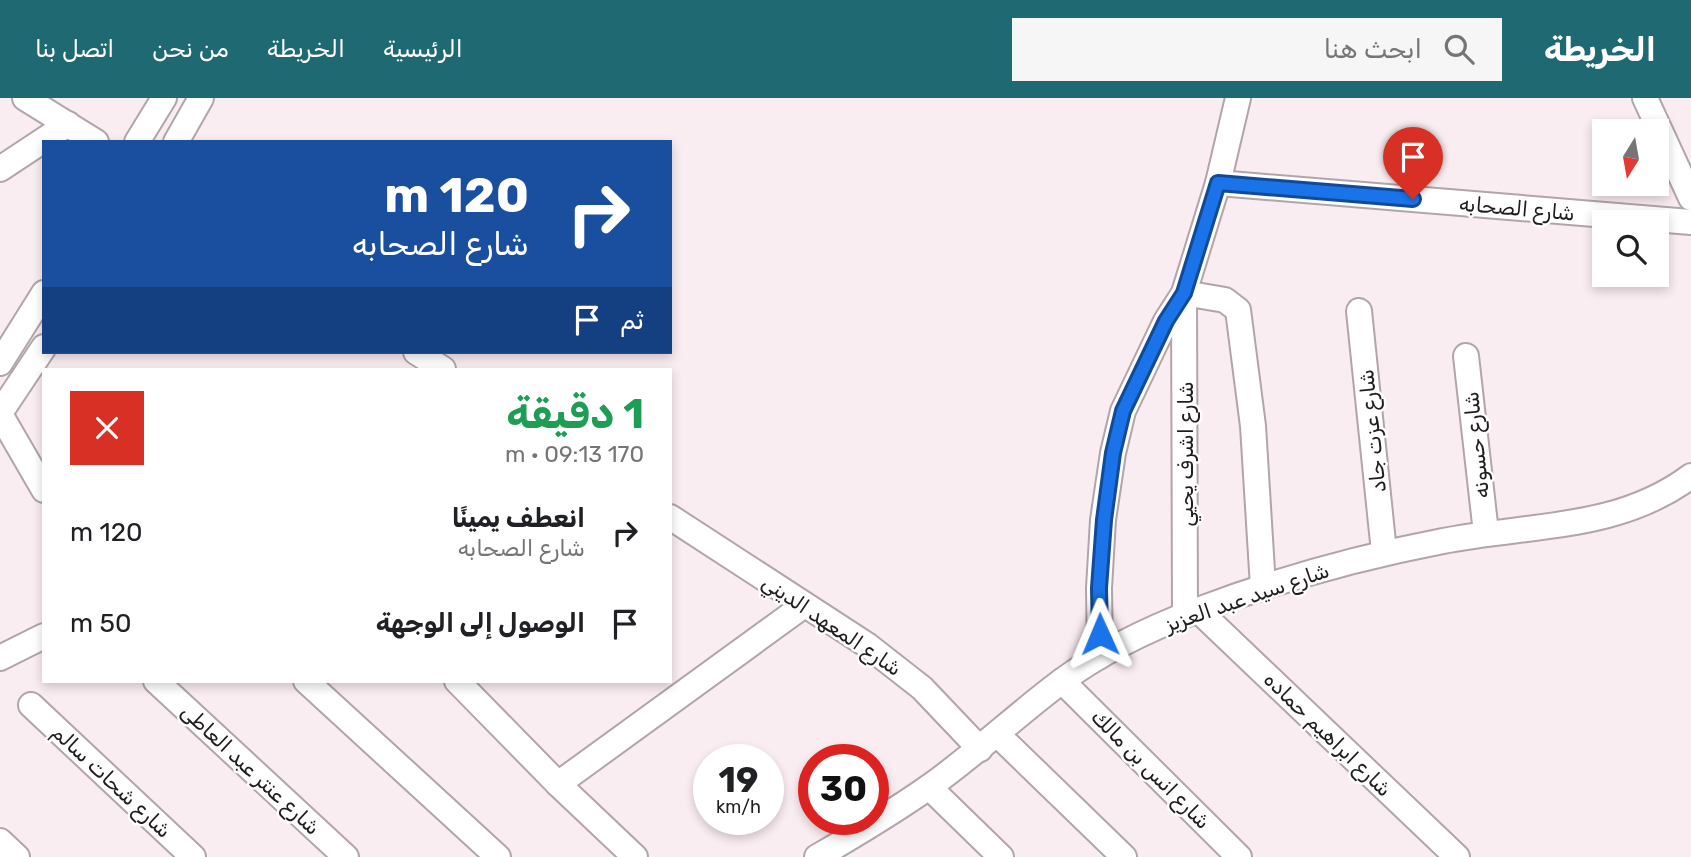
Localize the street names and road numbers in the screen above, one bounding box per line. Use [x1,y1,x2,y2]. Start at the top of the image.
street label: شارع الصحابه [1458,190,1576,228]
street label: شارع عزت جاد [1353,368,1393,494]
street label: شارع اشرف يحيي [1173,381,1202,527]
street label: شارع حسونه [1458,390,1496,500]
street label: شارع سيد عبد العزيز [1160,557,1333,639]
street label: شارع المعهد الديني [755,569,907,684]
street label: شارع ابراهيم حماده [1257,667,1397,803]
street label: شارع عنتر عبد العاطى [175,698,326,841]
street label: شارع انس بن مالك [1085,704,1216,835]
street label: شارع شحات سالم [46,719,177,844]

